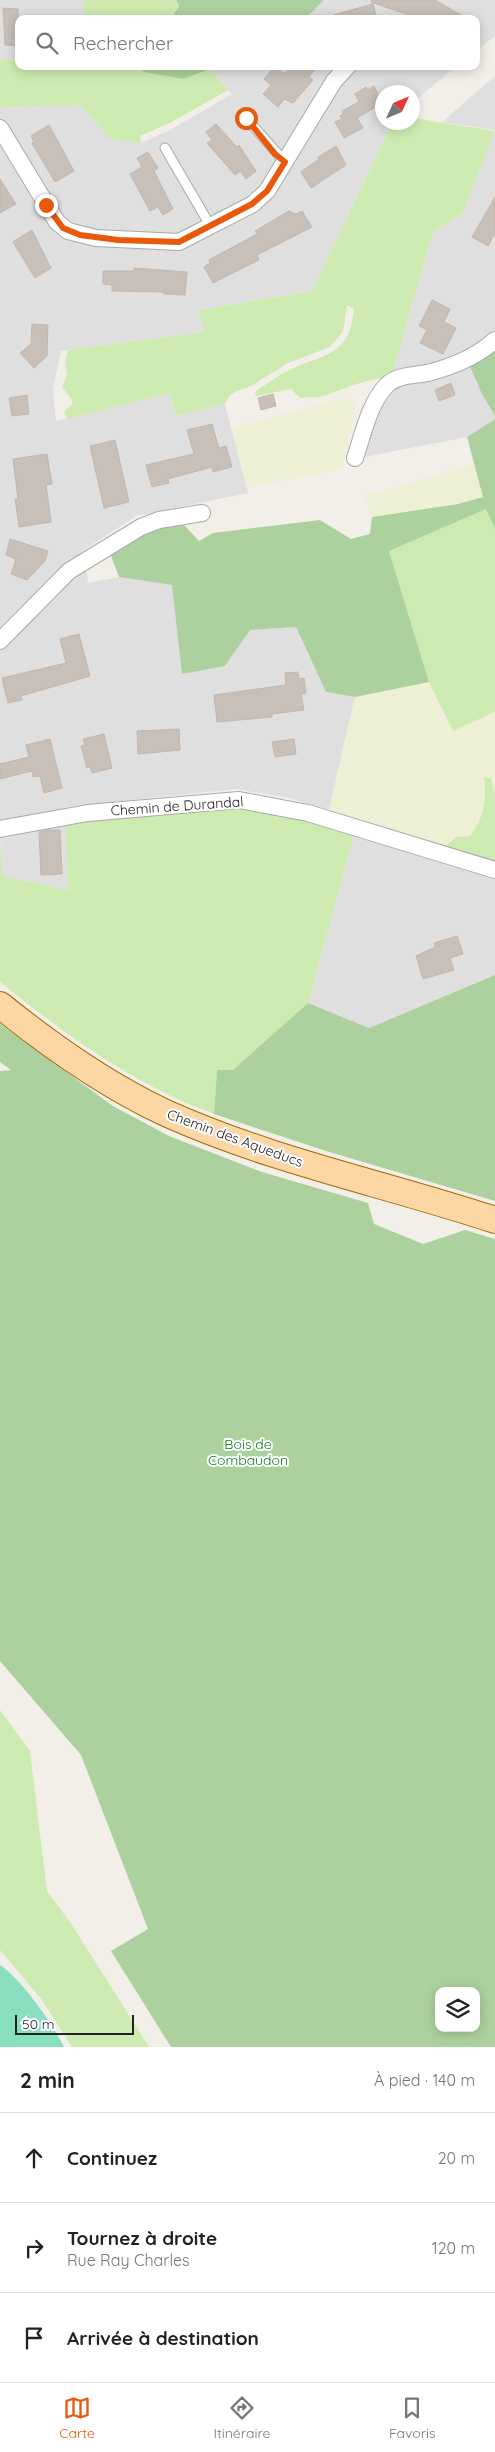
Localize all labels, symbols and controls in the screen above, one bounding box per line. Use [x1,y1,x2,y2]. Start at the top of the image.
search box [15,15,480,70]
icon: search [33,29,61,57]
text: Rechercher [73,31,173,55]
north arrow [375,85,420,130]
route start [235,107,258,130]
route end [35,194,58,217]
street label: Chemin de Durandal [110,792,244,820]
street label: Chemin des Aqueducs [165,1105,305,1171]
park label: Bois de Combaudon [208,1435,288,1469]
map controls [435,1987,480,2032]
button: layers [435,1987,480,2032]
scale bar [15,2012,134,2035]
text: 50 m [22,2015,55,2033]
text: 2 min [20,2067,75,2093]
text: À pied · 140 m [374,2070,475,2090]
icon: ahead [20,2144,48,2172]
text: Continuez [67,2146,157,2170]
text: 20 m [438,2148,475,2168]
text: Tournez à droite [67,2226,217,2250]
icon: right [20,2234,48,2262]
text: 120 m [432,2238,475,2258]
text: Rue Ray Charles [67,2250,189,2270]
icon: arrive [20,2324,48,2352]
text: Arrivée à destination [67,2326,259,2350]
tab: Carte [59,2394,95,2442]
tab: Itinéraire [213,2394,270,2442]
tab: Favoris [389,2394,436,2442]

